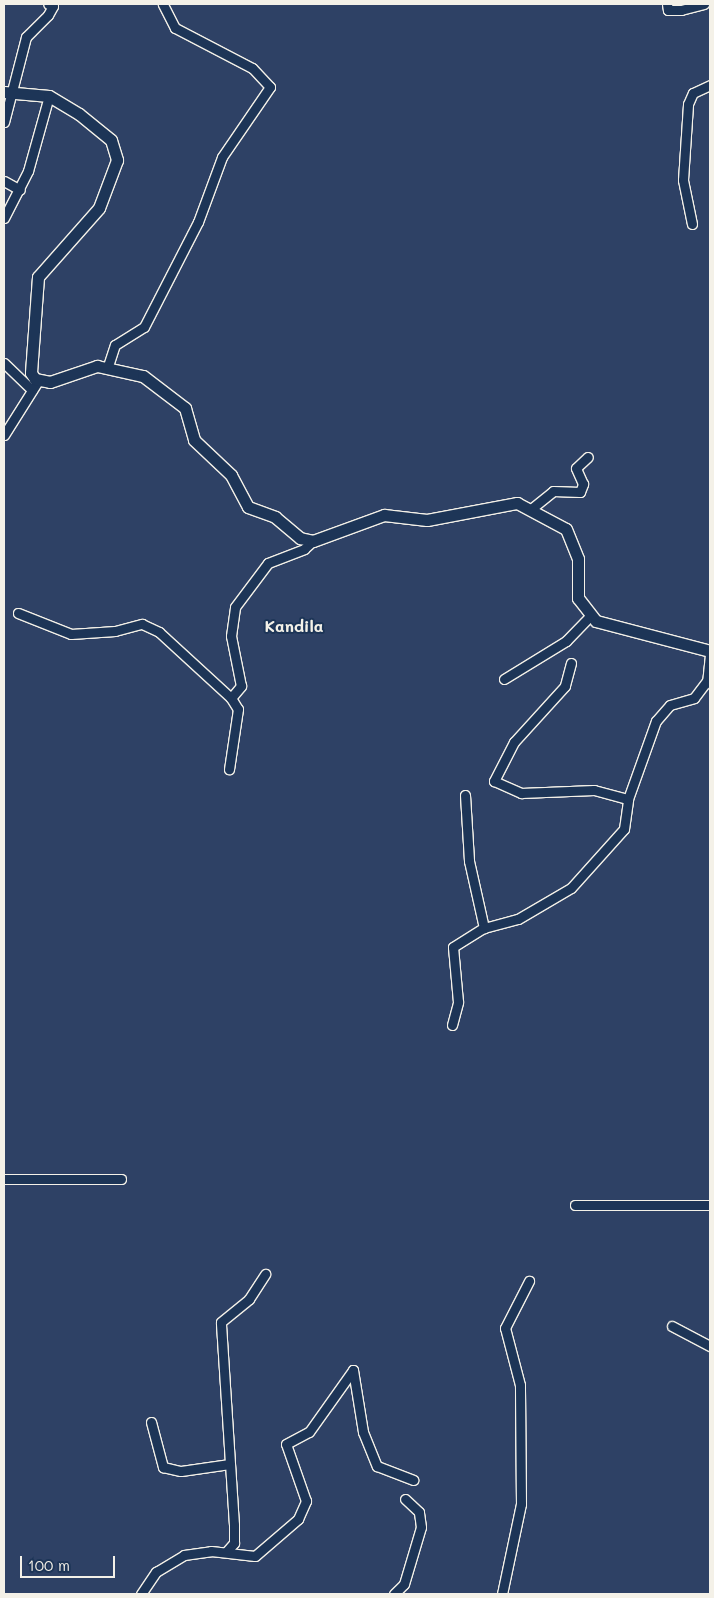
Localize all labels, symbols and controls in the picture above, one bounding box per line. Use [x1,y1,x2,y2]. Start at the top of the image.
district label: Kandila [264,616,324,636]
scale bar [22,1546,118,1578]
text: 100 m [28,1555,70,1575]

